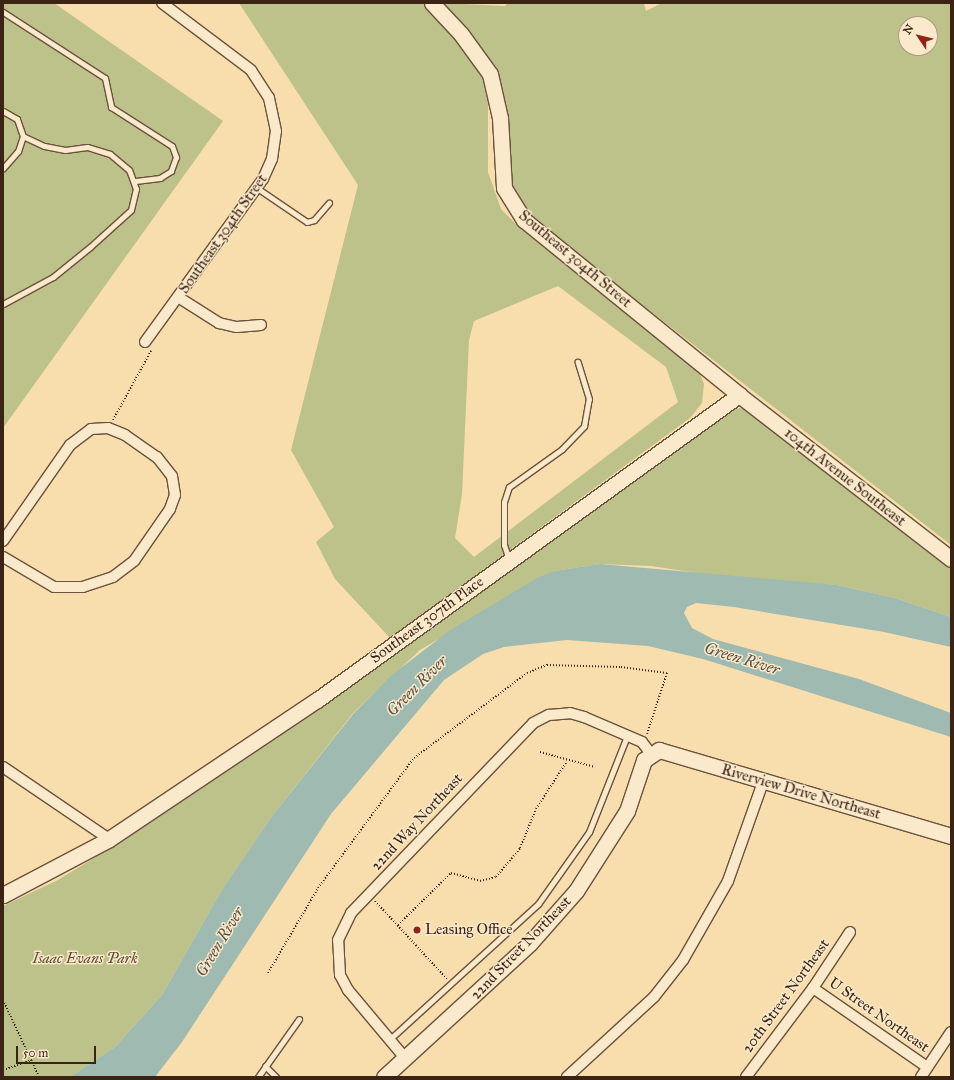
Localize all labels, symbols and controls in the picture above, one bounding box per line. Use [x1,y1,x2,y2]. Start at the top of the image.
north arrow [898,16,938,56]
text: N [901,22,917,37]
street label: Southeast 304th Street [175,171,271,297]
street label: Southeast 304th Street [515,207,635,311]
street label: 104th Avenue Southeast [781,424,909,530]
street label: Southeast 307th Place [367,573,487,667]
water label: Green River [702,638,782,680]
water label: Green River [383,652,451,720]
street label: Riverview Drive Northeast [719,761,883,823]
street label: 22nd Way Northeast [367,770,467,874]
street label: 22nd Street Northeast [467,893,575,1003]
water label: Green River [192,904,248,980]
place label: Leasing Office [425,921,512,939]
marker: Leasing Office [412,925,422,935]
street label: 20th Street Northeast [739,936,833,1056]
park label: Isaac Evans Park [32,950,138,968]
street label: U Street Northeast [825,974,933,1056]
scale bar [18,1038,98,1064]
text: 50 m [23,1046,48,1060]

